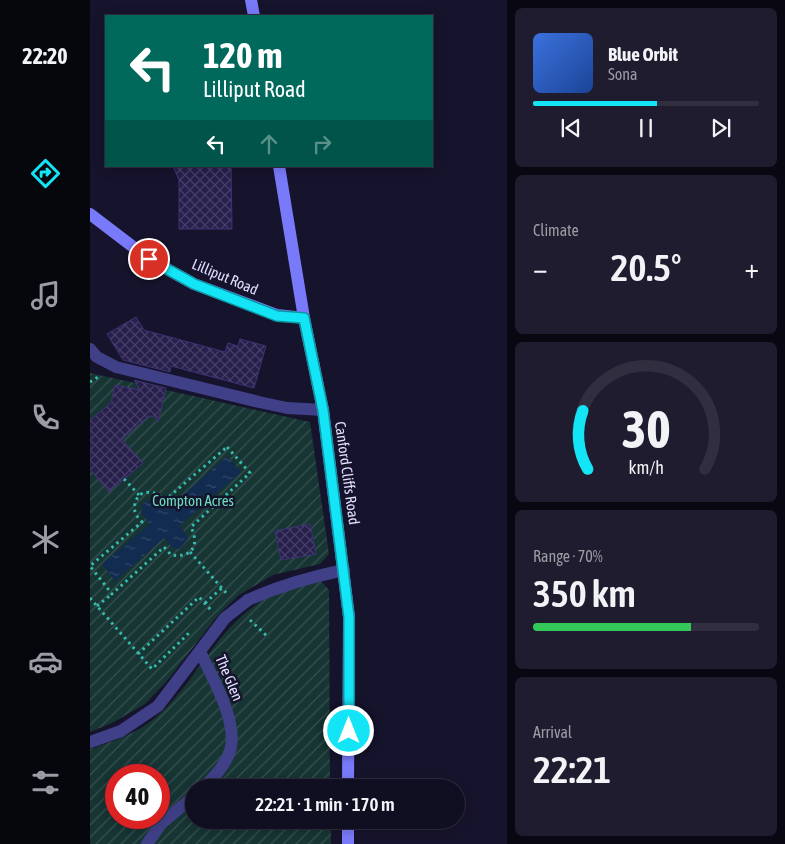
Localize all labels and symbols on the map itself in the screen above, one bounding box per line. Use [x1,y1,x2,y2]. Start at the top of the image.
pin [128,238,170,280]
street label: Lilliput Road [190,255,261,298]
street label: Canford Cliffs Road [332,420,363,526]
park label: Compton Acres [152,492,234,509]
street label: The Glen [212,652,247,703]
position arrow [322,704,374,756]
speed limit sign: 40 [105,764,170,829]

